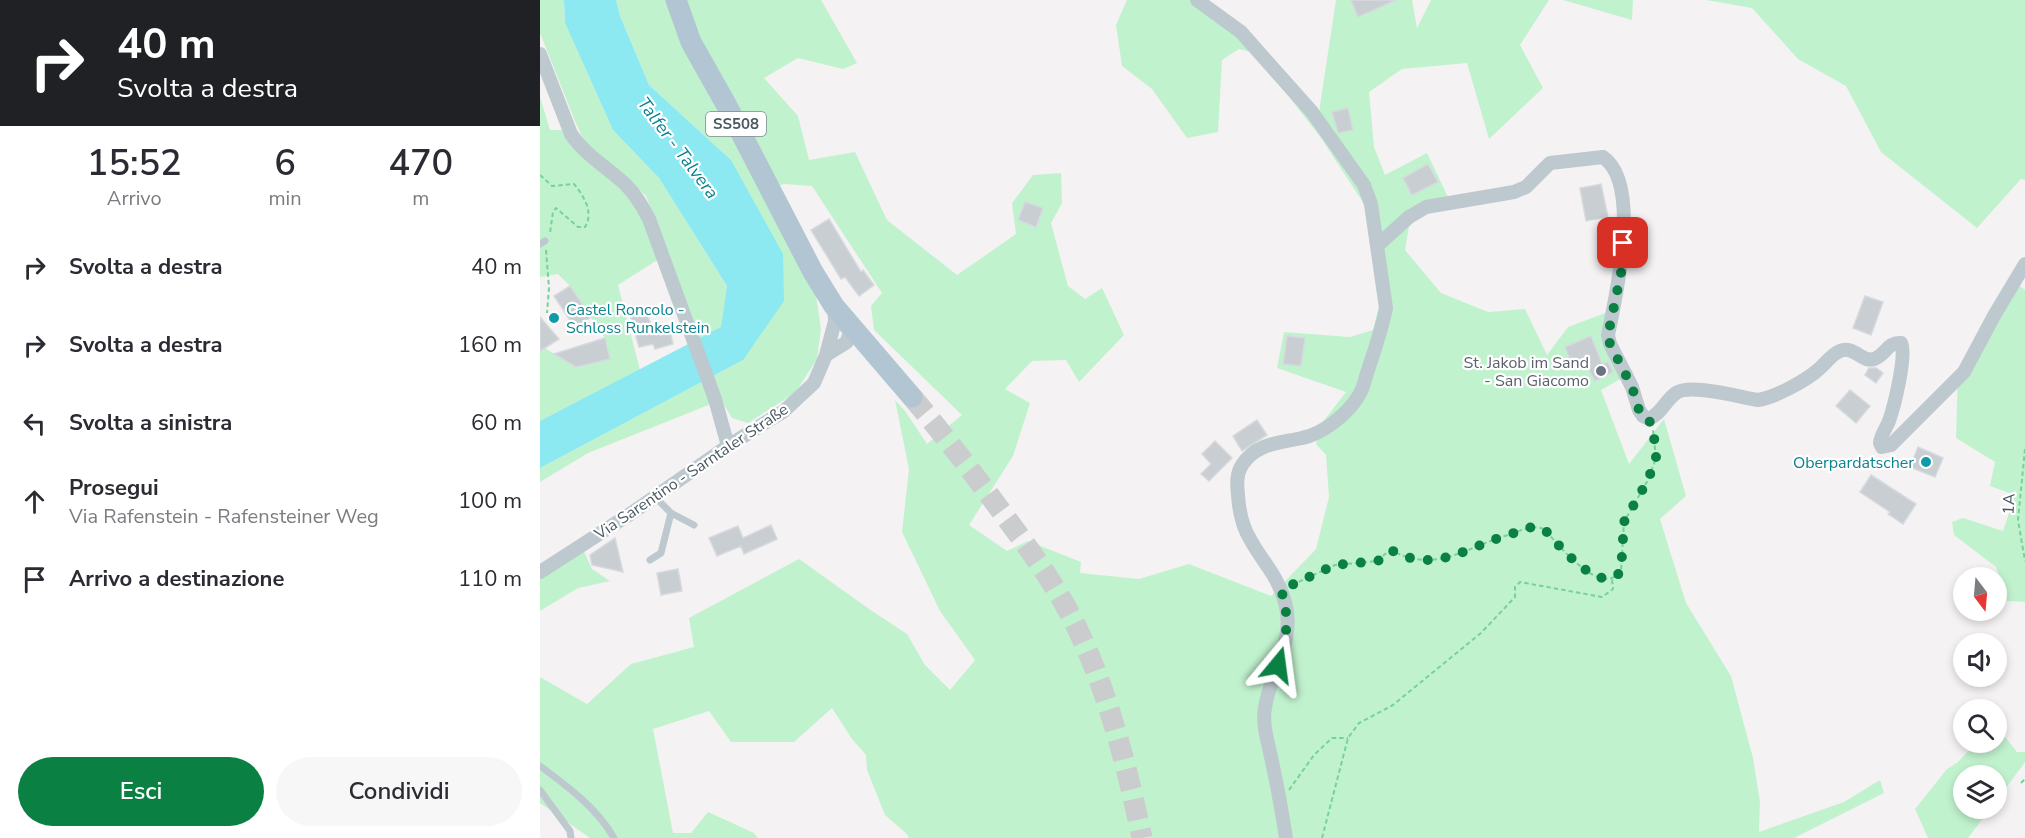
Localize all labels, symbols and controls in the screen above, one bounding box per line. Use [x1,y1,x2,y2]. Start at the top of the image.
text: 40 m [117,16,216,73]
icon: right [18,24,96,102]
text: Svolta a destra [117,70,298,107]
water label: Talfer - Talvera [632,92,724,204]
road number: SS508 [706,112,766,136]
text: 15:52 [87,139,182,188]
text: 6 [274,139,296,188]
text: 470 [388,139,453,188]
text: Arrivo [107,185,162,212]
text: min [269,185,302,212]
text: m [412,185,429,212]
pin [1597,217,1648,268]
icon: arrive [1606,226,1639,259]
icon: right [18,251,51,284]
text: Svolta a destra [69,252,223,282]
text: 40 m [471,252,522,282]
place label: Castel Roncolo - Schloss Runkelstein [566,299,710,339]
marker: Castel Roncolo - Schloss Runkelstein [547,311,561,325]
icon: right [18,329,51,362]
text: Svolta a destra [69,330,223,360]
text: 160 m [458,330,522,360]
place label: St. Jakob im Sand - San Giacomo [1464,352,1589,392]
marker: St. Jakob im Sand - San Giacomo [1594,364,1608,378]
street label: Via Sarentino - Sarntaler Straße [590,399,793,546]
icon: left [18,407,51,440]
text: Svolta a sinistra [69,408,232,438]
text: 60 m [471,408,522,438]
place label: Oberpardatscher [1793,452,1914,474]
marker: Oberpardatscher [1919,455,1933,469]
text: Prosegui [69,473,159,503]
icon: ahead [18,485,51,518]
text: 100 m [458,486,522,516]
street label: 1A [1997,493,2021,515]
text: Via Rafenstein - Rafensteiner Weg [69,503,379,530]
icon: arrive [18,563,51,596]
text: Arrivo a destinazione [69,564,284,594]
text: 110 m [458,564,522,594]
north arrow [1953,567,2007,621]
map controls [1953,567,2007,819]
position arrow [1246,633,1310,697]
button: sound [1953,633,2007,687]
button: search [1953,699,2007,753]
button: Esci [18,757,264,826]
button: Condividi [276,757,522,826]
button: layers [1953,765,2007,819]

